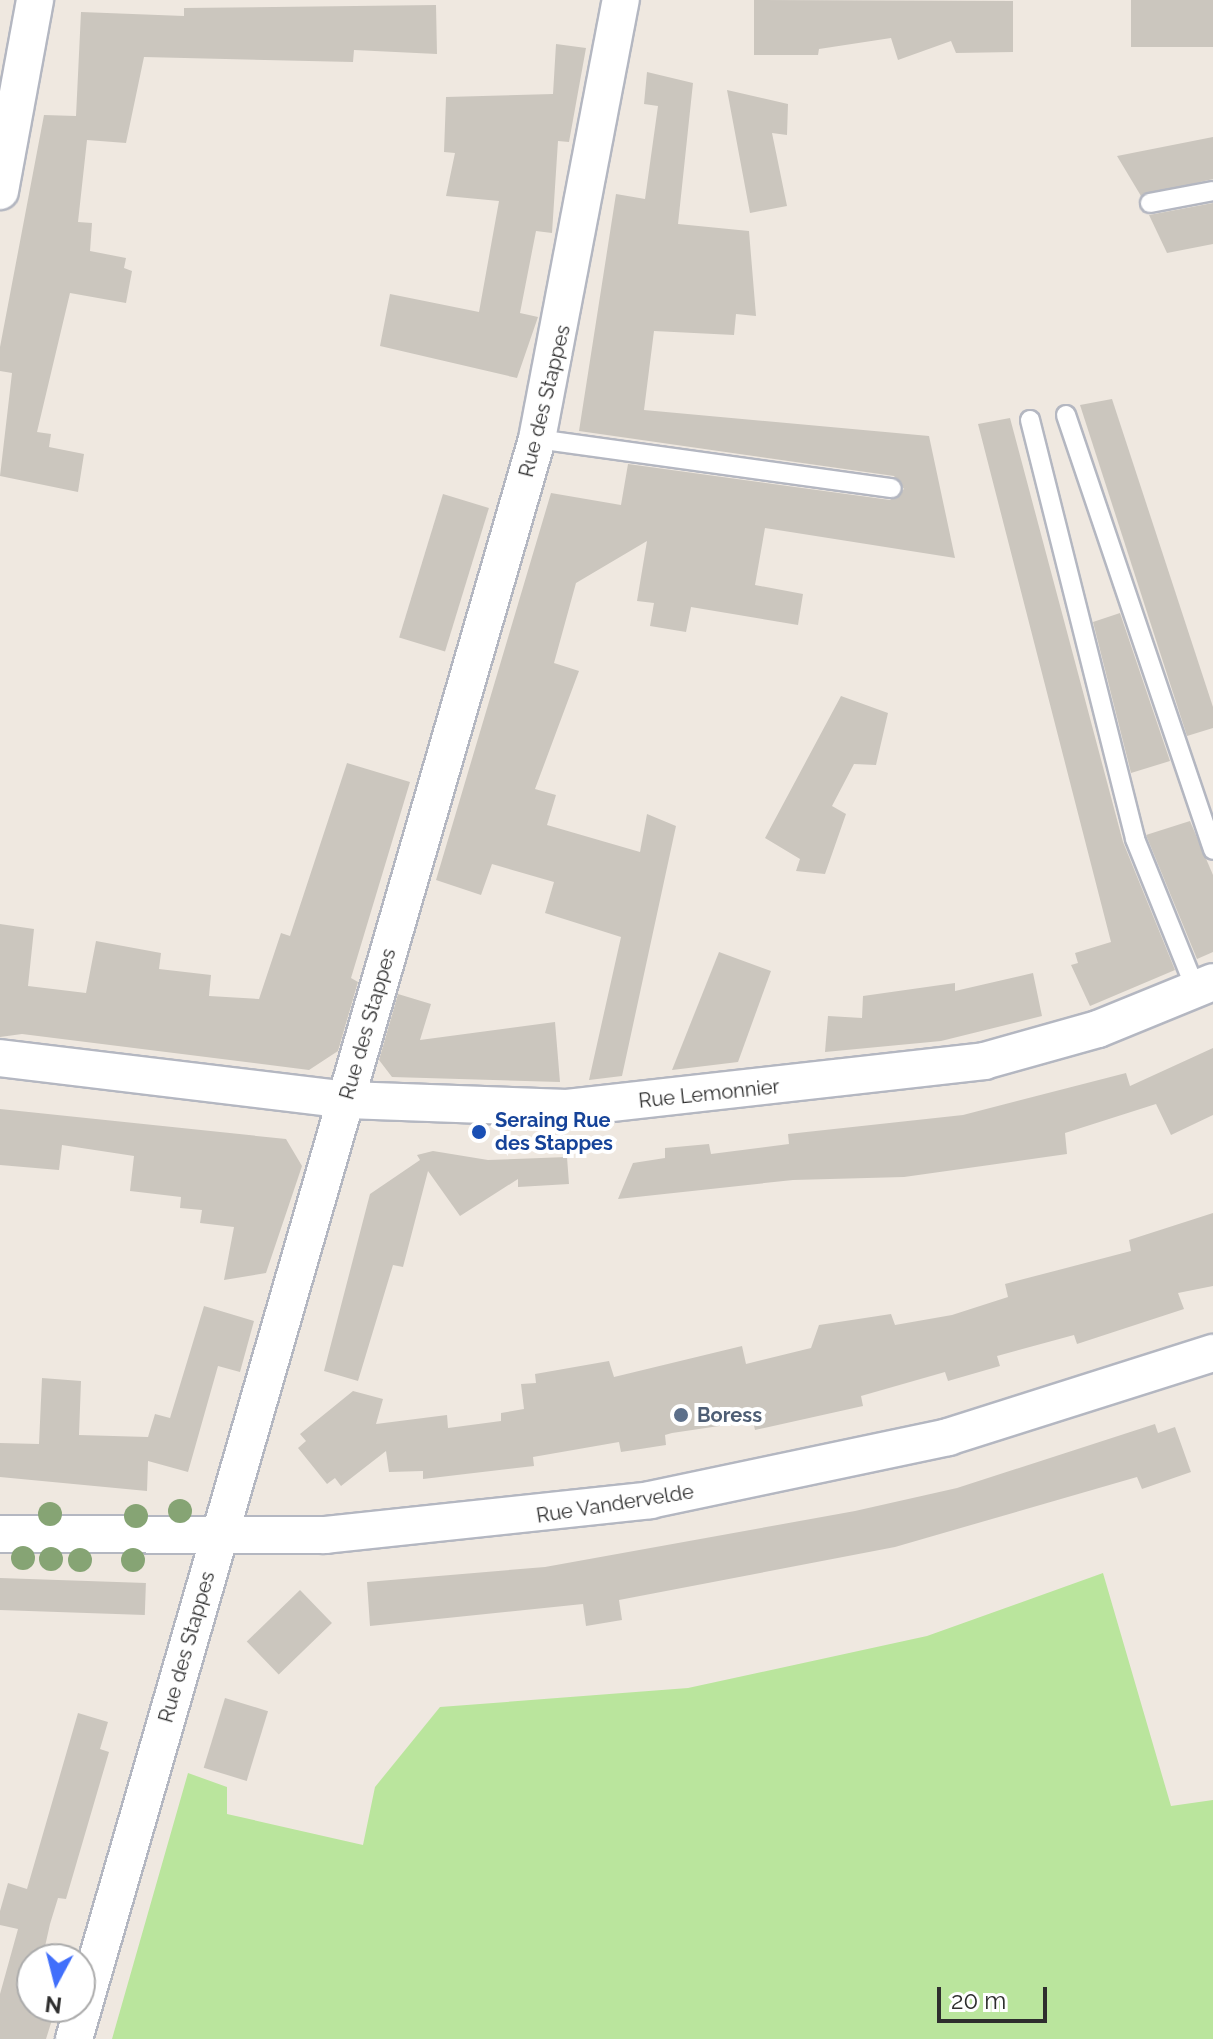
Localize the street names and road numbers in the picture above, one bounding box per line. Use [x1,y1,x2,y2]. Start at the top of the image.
street label: Rue des Stappes [514,322,576,480]
street label: Rue des Stappes [335,946,401,1102]
street label: Rue Lemonnier [637,1075,781,1113]
street label: Rue Vandervelde [534,1480,696,1528]
street label: Rue des Stappes [154,1569,220,1725]

